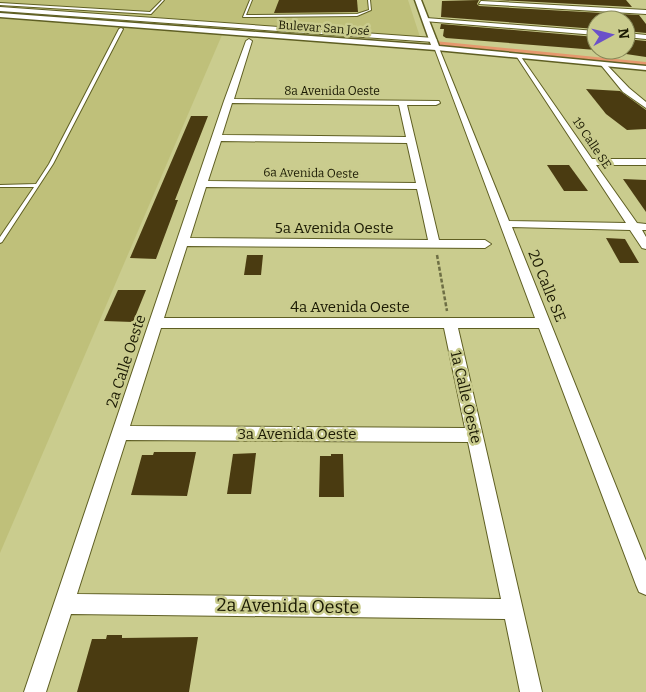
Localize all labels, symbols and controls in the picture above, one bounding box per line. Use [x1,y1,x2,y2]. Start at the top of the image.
north arrow [586,10,636,60]
street label: Bulevar San José [278,18,370,38]
text: N [614,27,633,40]
street label: 8a Avenida Oeste [284,84,380,98]
street label: 19 Calle SE [570,115,614,171]
street label: 6a Avenida Oeste [263,165,359,181]
street label: 5a Avenida Oeste [275,219,393,237]
street label: 20 Calle SE [524,247,570,325]
street label: 4a Avenida Oeste [290,298,410,316]
street label: 2a Calle Oeste [103,312,149,410]
street label: 1a Calle Oeste [447,349,485,445]
street label: 3a Avenida Oeste [238,425,356,443]
street label: 2a Avenida Oeste [217,594,359,618]

